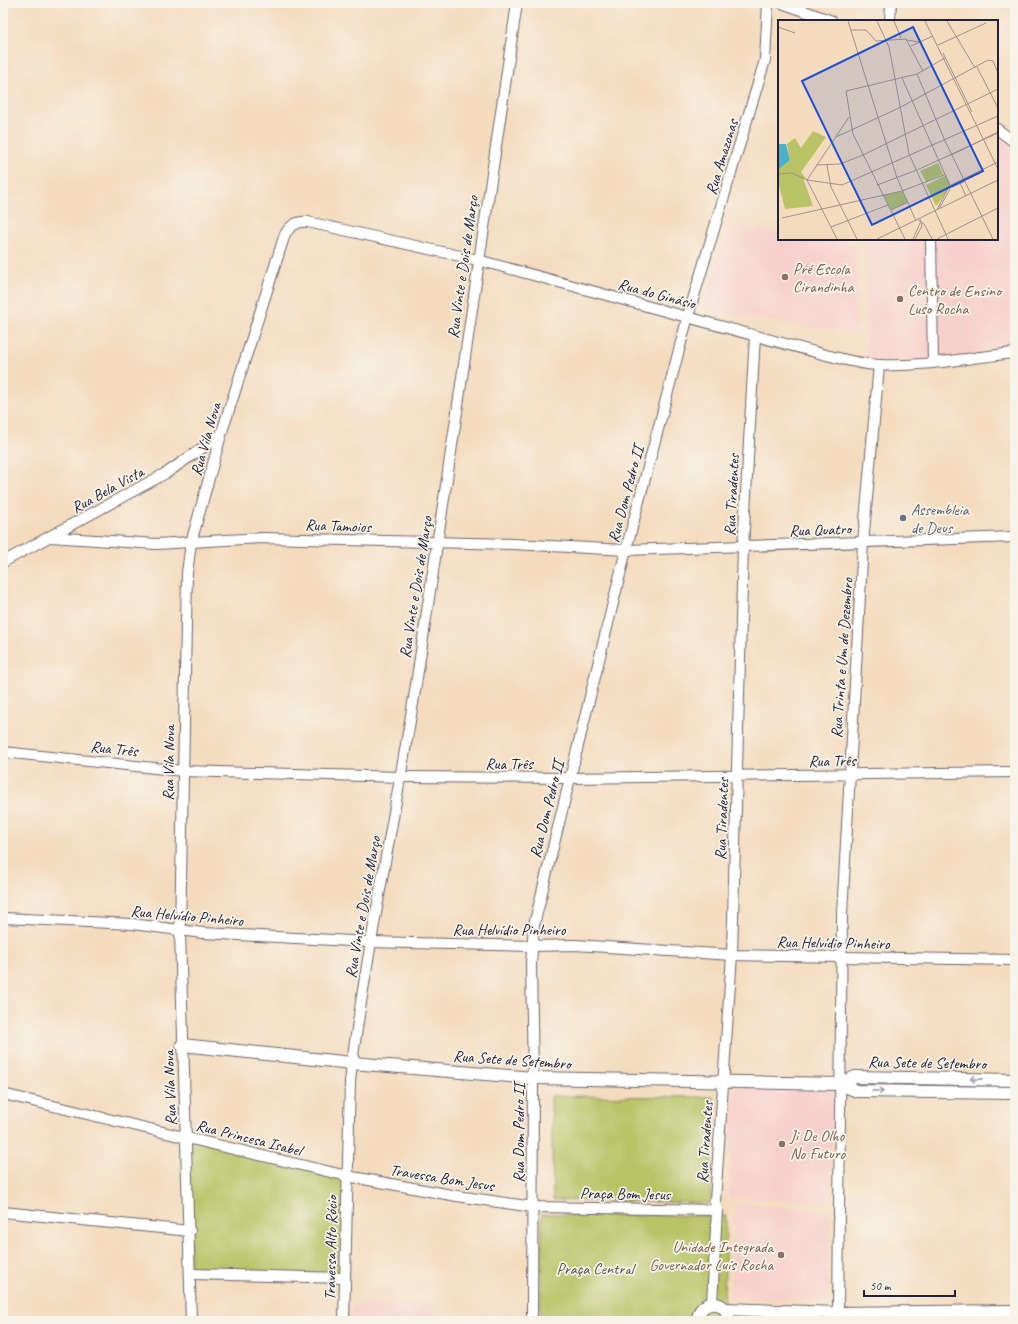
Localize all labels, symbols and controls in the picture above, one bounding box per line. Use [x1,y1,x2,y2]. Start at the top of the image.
inset map [778,20,998,240]
street label: Rua Amazonas [701,116,743,197]
street label: Rua Vinte e Dois de Março [443,193,483,340]
place label: Pré Escola Cirandinha [793,259,855,297]
marker: Pré Escola Cirandinha [780,272,790,282]
street label: Rua do Ginásio [616,274,700,315]
place label: Centro de Ensino Luso Rocha [908,281,1003,319]
marker: Centro de Ensino Luso Rocha [895,294,905,304]
street label: Rua Vila Nova [186,399,226,478]
street label: Rua Dom Pedro II [603,440,649,545]
street label: Rua Tiradentes [720,452,744,536]
street label: Rua Bela Vista [68,461,148,518]
place label: Assembleia de Deus [911,500,970,538]
street label: Rua Vinte e Dois de Março [395,513,437,660]
marker: Assembleia de Deus [898,513,908,523]
street label: Rua Tamoios [305,515,373,537]
street label: Rua Quatro [789,519,854,541]
street label: Rua Trinta e Um de Dezembro [826,576,858,739]
street label: Rua Vila Nova [158,724,180,801]
street label: Rua Três [89,737,140,762]
street label: Rua Três [808,751,857,771]
street label: Rua Três [485,754,534,774]
street label: Rua Dom Pedro II [525,755,570,860]
street label: Rua Tiradentes [711,776,733,860]
street label: Rua Vinte e Dois de Março [341,833,386,980]
street label: Rua Helvídio Pinheiro [130,901,245,931]
street label: Rua Helvídio Pinheiro [453,920,567,940]
street label: Rua Helvídio Pinheiro [776,932,891,954]
street label: Rua Sete de Setembro [452,1046,574,1074]
street label: Rua Vila Nova [159,1049,181,1126]
street label: Rua Sete de Setembro [868,1052,988,1074]
one-way arrow [970,1075,983,1083]
street label: Rua Dom Pedro II [509,1080,529,1183]
one-way arrow [871,1087,884,1095]
street label: Rua Tiradentes [692,1099,718,1184]
street label: Rua Princesa Isabel [194,1115,307,1162]
place label: Ji De Olho No Futuro [789,1126,846,1164]
marker: Ji De Olho No Futuro [777,1139,787,1149]
street label: Travessa Bom Jesus [388,1160,497,1196]
street label: Praça Bom Jesus [580,1183,672,1205]
street label: Travessa Alto Rócio [320,1193,342,1301]
place label: Unidade Integrada Governador Luís Rocha [649,1237,775,1275]
marker: Unidade Integrada Governador Luís Rocha [776,1250,786,1260]
park label: Praça Central [557,1259,637,1279]
scale bar [864,1272,955,1298]
text: 50 m [870,1278,892,1294]

